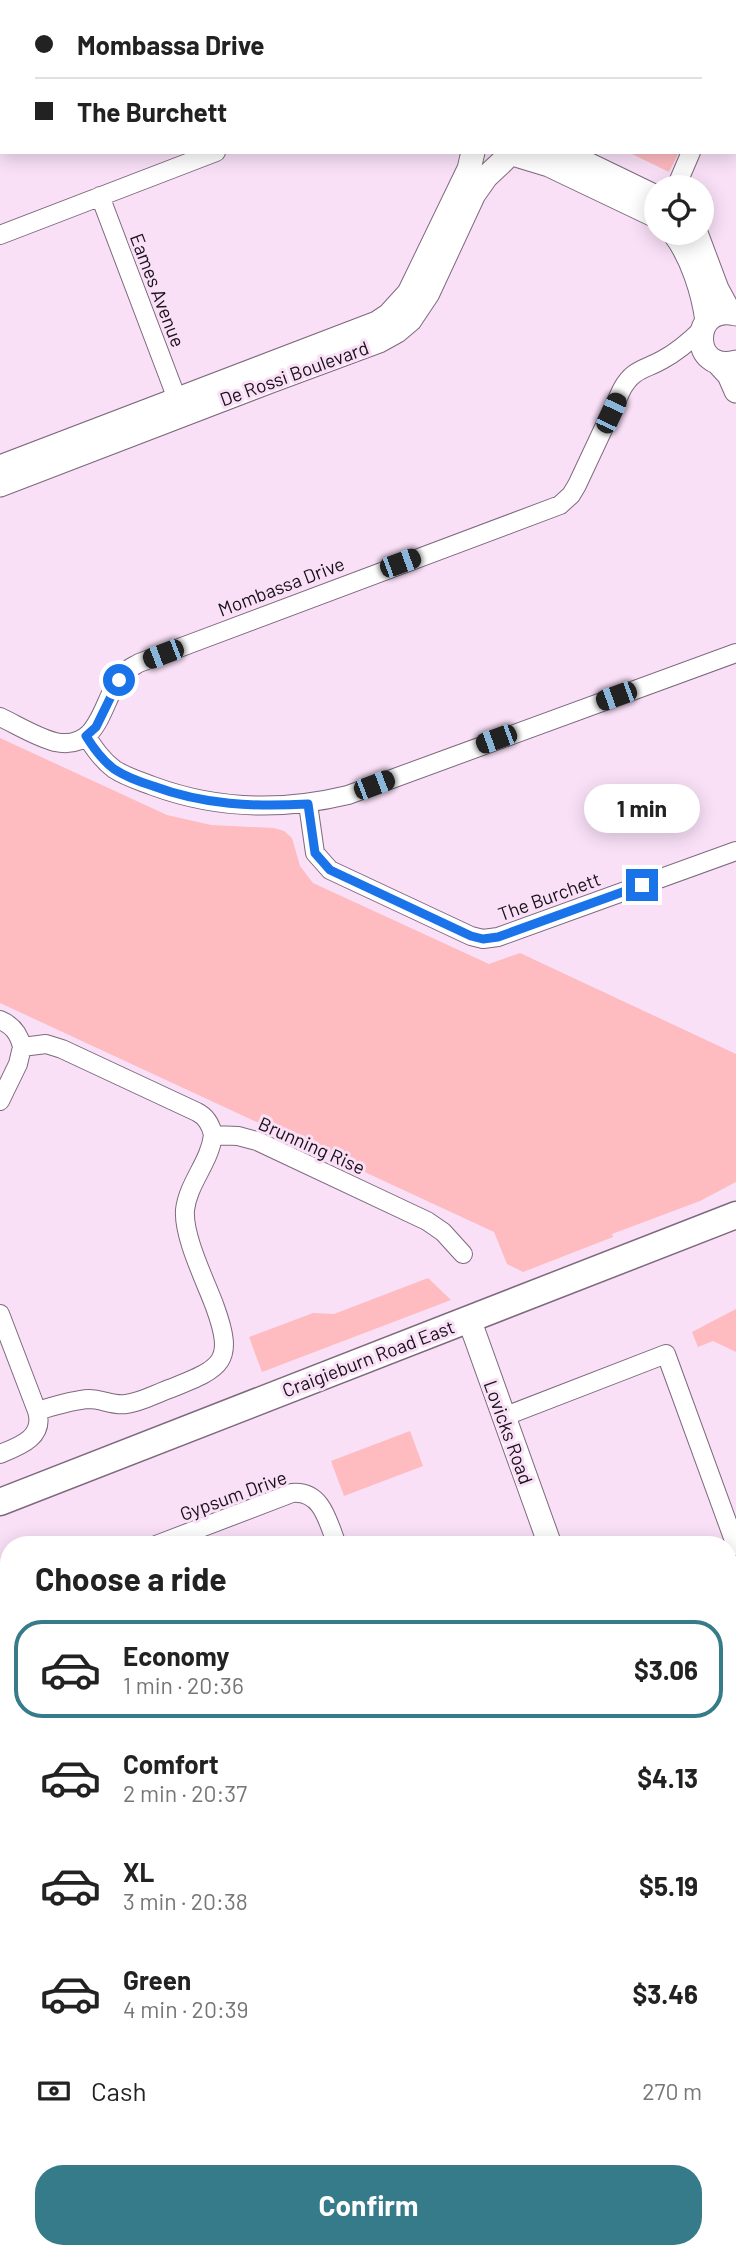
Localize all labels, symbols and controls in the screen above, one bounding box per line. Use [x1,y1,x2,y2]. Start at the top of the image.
text: Mombassa Drive [77,29,265,60]
text: The Burchett [77,96,227,127]
map controls [644,175,714,245]
button: locate [644,175,714,245]
street label: Eames Avenue [126,230,190,350]
street label: De Rossi Boulevard [216,335,372,411]
car [593,390,630,436]
car [377,546,424,580]
street label: Mombassa Drive [215,551,347,621]
car [140,637,187,671]
route start [103,664,135,696]
car [593,679,640,713]
car [473,722,520,756]
car [351,768,398,802]
callout: 1 min [584,784,700,832]
text: 1 min [617,794,667,822]
street label: The Burchett [495,867,603,925]
route end [626,869,658,901]
street label: Brunning Rise [255,1111,369,1179]
street label: Craigieburn Road East [279,1315,457,1401]
street label: Lovicks Road [480,1377,538,1487]
street label: Gypsum Drive [176,1465,290,1525]
text: Choose a ride [35,1559,227,1597]
icon: car [39,1638,102,1701]
text: Economy [123,1640,229,1671]
text: $3.06 [634,1654,698,1685]
text: 1 min · 20:36 [123,1671,244,1699]
icon: car [39,1746,102,1809]
text: Comfort [123,1748,219,1779]
text: $4.13 [637,1762,698,1793]
text: 2 min · 20:37 [123,1779,247,1807]
icon: car [39,1854,102,1917]
text: XL [123,1856,154,1887]
text: $5.19 [639,1870,698,1901]
text: 3 min · 20:38 [123,1887,248,1915]
icon: car [39,1962,102,2025]
text: Green [123,1964,191,1995]
text: $3.46 [632,1978,698,2009]
text: 4 min · 20:39 [123,1995,249,2023]
icon: cash [35,2072,73,2110]
text: Cash [91,2075,146,2106]
text: 270 m [642,2077,702,2105]
button: Confirm [35,2165,702,2245]

